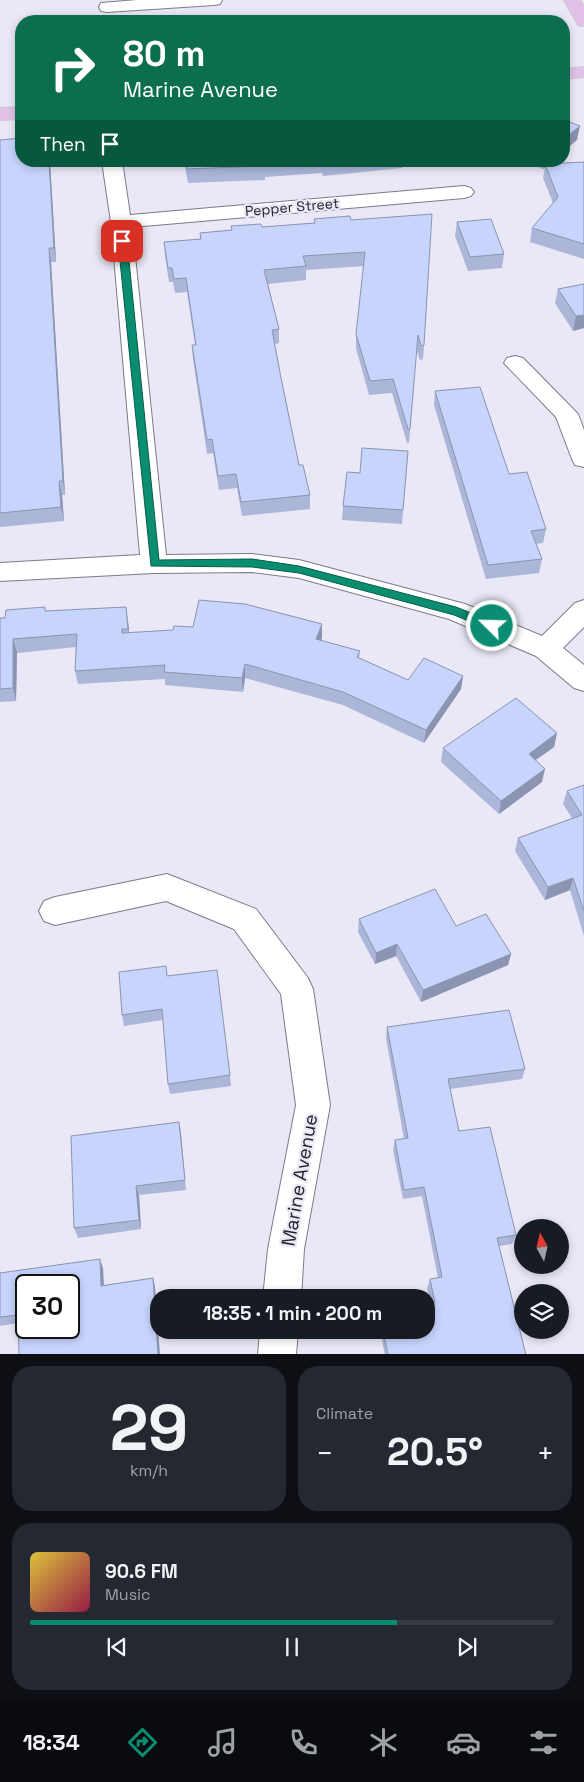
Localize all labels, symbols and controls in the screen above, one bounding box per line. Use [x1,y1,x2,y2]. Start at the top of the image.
text: 80 m [123,32,205,76]
icon: right [40,35,105,100]
text: Marine Avenue [123,75,278,103]
icon: arrive [96,130,124,158]
text: Then [40,132,86,157]
street label: Pepper Street [244,194,340,220]
pin [101,220,143,262]
icon: arrive [108,227,136,255]
position arrow [465,599,517,651]
street label: Marine Avenue [276,1112,323,1248]
north arrow [514,1219,569,1274]
map controls [514,1219,569,1339]
speed limit sign: 30 [15,1274,80,1339]
button: layers [514,1284,569,1339]
text: 18:35 · 1 min · 200 m [203,1301,382,1326]
text: 29 [110,1386,188,1469]
text: Climate [316,1403,373,1424]
text: 20.5° [387,1428,483,1476]
text: − [316,1435,333,1471]
text: + [537,1435,554,1471]
text: km/h [130,1460,168,1481]
text: 90.6 FM [105,1559,178,1584]
text: Music [105,1584,151,1605]
icon: previous [103,1633,131,1661]
icon: pause [278,1633,306,1661]
icon: next [453,1633,481,1661]
icon: directions [125,1725,160,1760]
icon: music [205,1725,240,1760]
icon: phone [286,1725,321,1760]
icon: climate [366,1725,401,1760]
icon: car [446,1725,481,1760]
icon: filters [526,1725,561,1760]
text: 18:34 [23,1728,80,1756]

